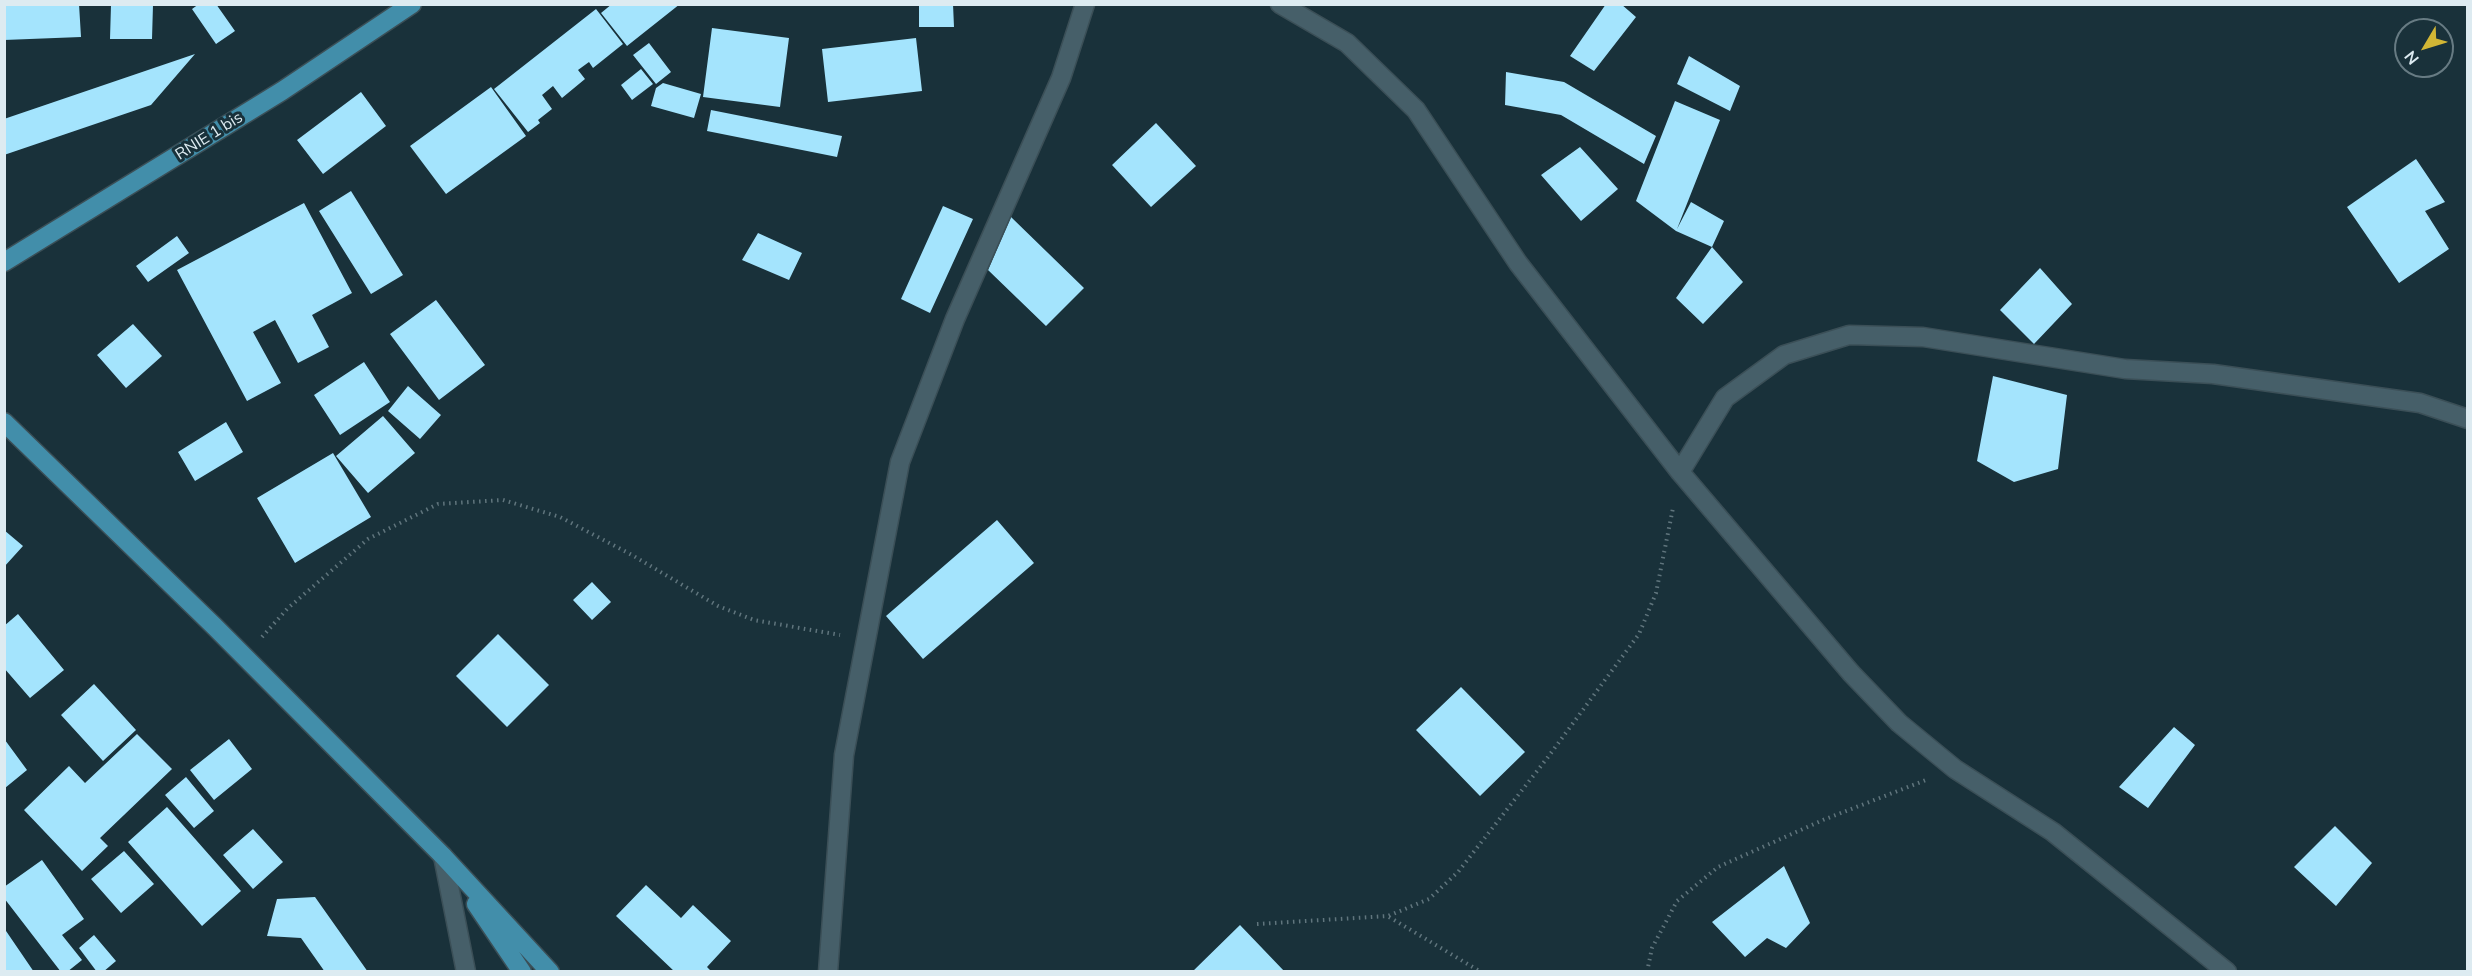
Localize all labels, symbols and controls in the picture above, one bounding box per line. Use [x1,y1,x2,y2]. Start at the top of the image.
north arrow [2394,18,2454,78]
text: N [2400,47,2423,69]
street label: RNIE 1 bis [172,108,246,164]

